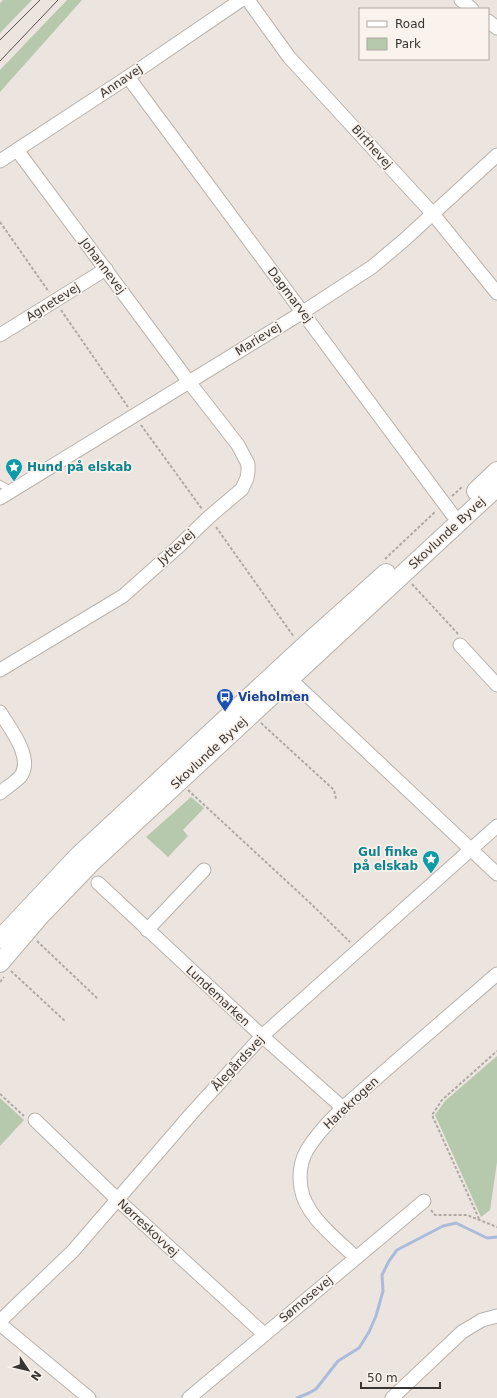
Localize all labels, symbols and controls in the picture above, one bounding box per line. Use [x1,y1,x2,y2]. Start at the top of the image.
legend [359,8,489,60]
text: Road [395,17,425,31]
text: Park [395,37,421,51]
street label: Annavej [97,62,145,100]
street label: Birthevej [349,122,395,172]
street label: Johannevej [77,235,129,297]
street label: Dagmarvej [265,264,315,326]
street label: Agnetevej [24,280,82,324]
street label: Marievej [233,320,283,358]
place icon: Hund på elskab [4,457,24,482]
place label: Hund på elskab [27,460,132,474]
street label: Skovlunde Byvej [406,494,488,572]
street label: Jyttevej [154,526,197,568]
bus stop icon: Vieholmen [215,687,235,712]
place label: Vieholmen [238,690,309,704]
street label: Skovlunde Byvej [168,714,250,792]
place label: Gul finke på elskab [353,845,418,873]
place icon: Gul finke på elskab [421,849,441,874]
street label: Lundemarken [183,963,253,1029]
street label: Ålegårdsvej [208,1032,267,1093]
street label: Harekrogen [321,1074,381,1132]
street label: Nørreskovvej [115,1196,181,1260]
street label: Sømosevej [276,1273,336,1325]
north arrow [8,1350,48,1390]
scale bar [361,1364,440,1390]
text: N [28,1368,44,1383]
text: 50 m [367,1371,398,1385]

